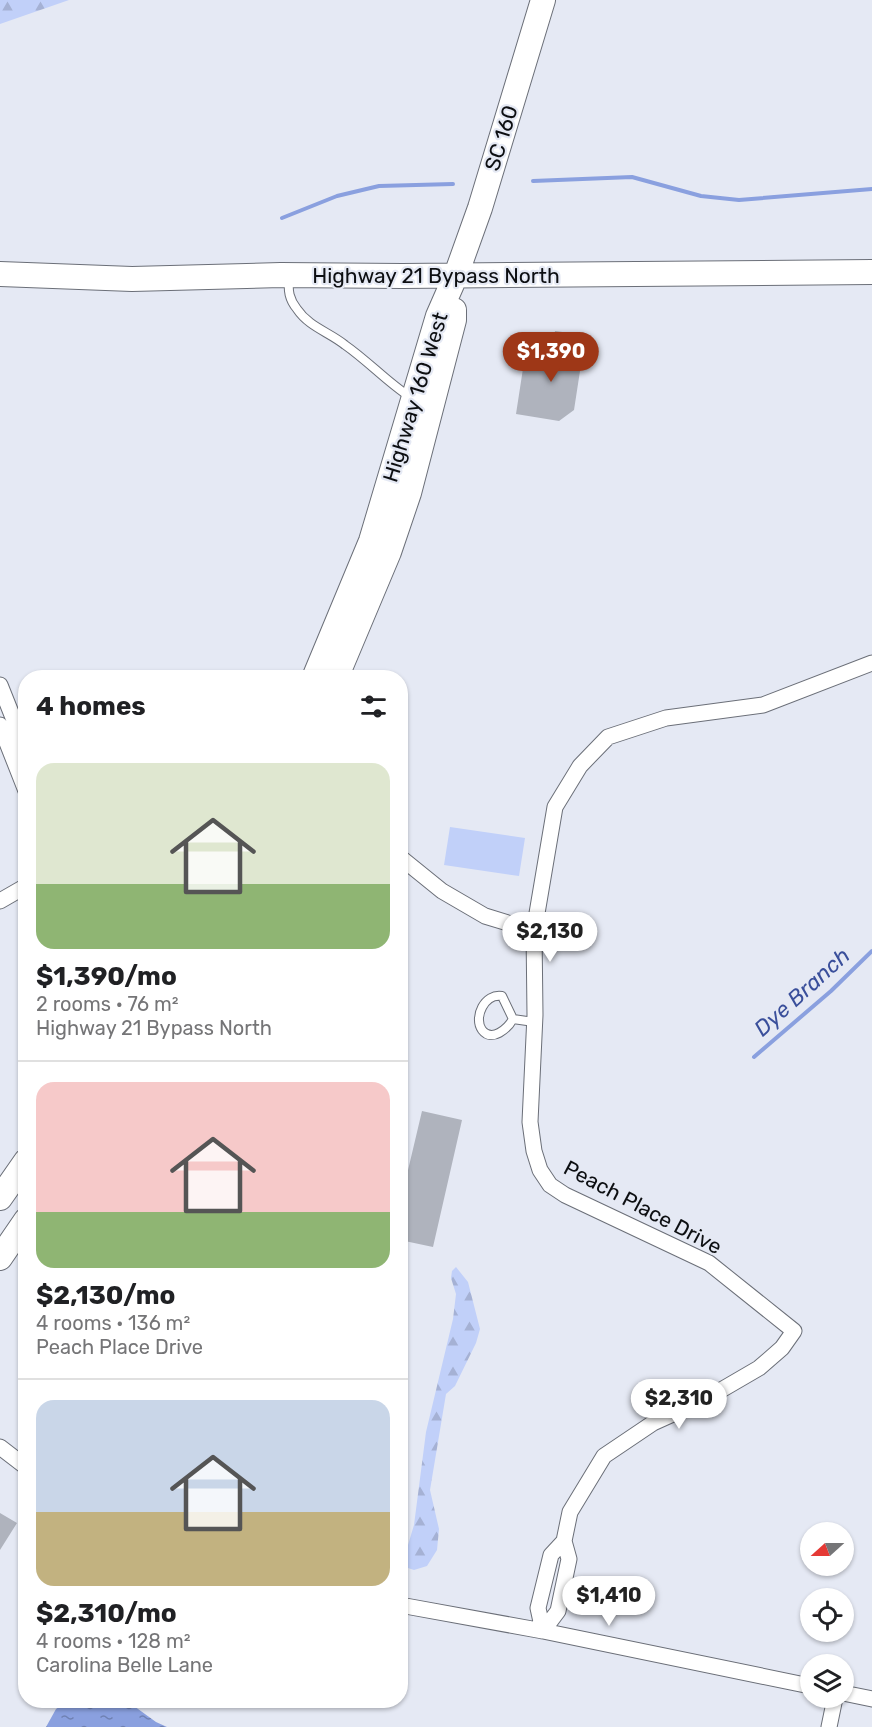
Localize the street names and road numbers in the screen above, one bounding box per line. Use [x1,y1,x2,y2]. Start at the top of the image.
street label: SC 160 [479,102,523,174]
street label: Highway 21 Bypass North [312,263,560,288]
street label: Highway 160 West [377,309,453,485]
street label: Peach Place Drive [560,1155,726,1259]

